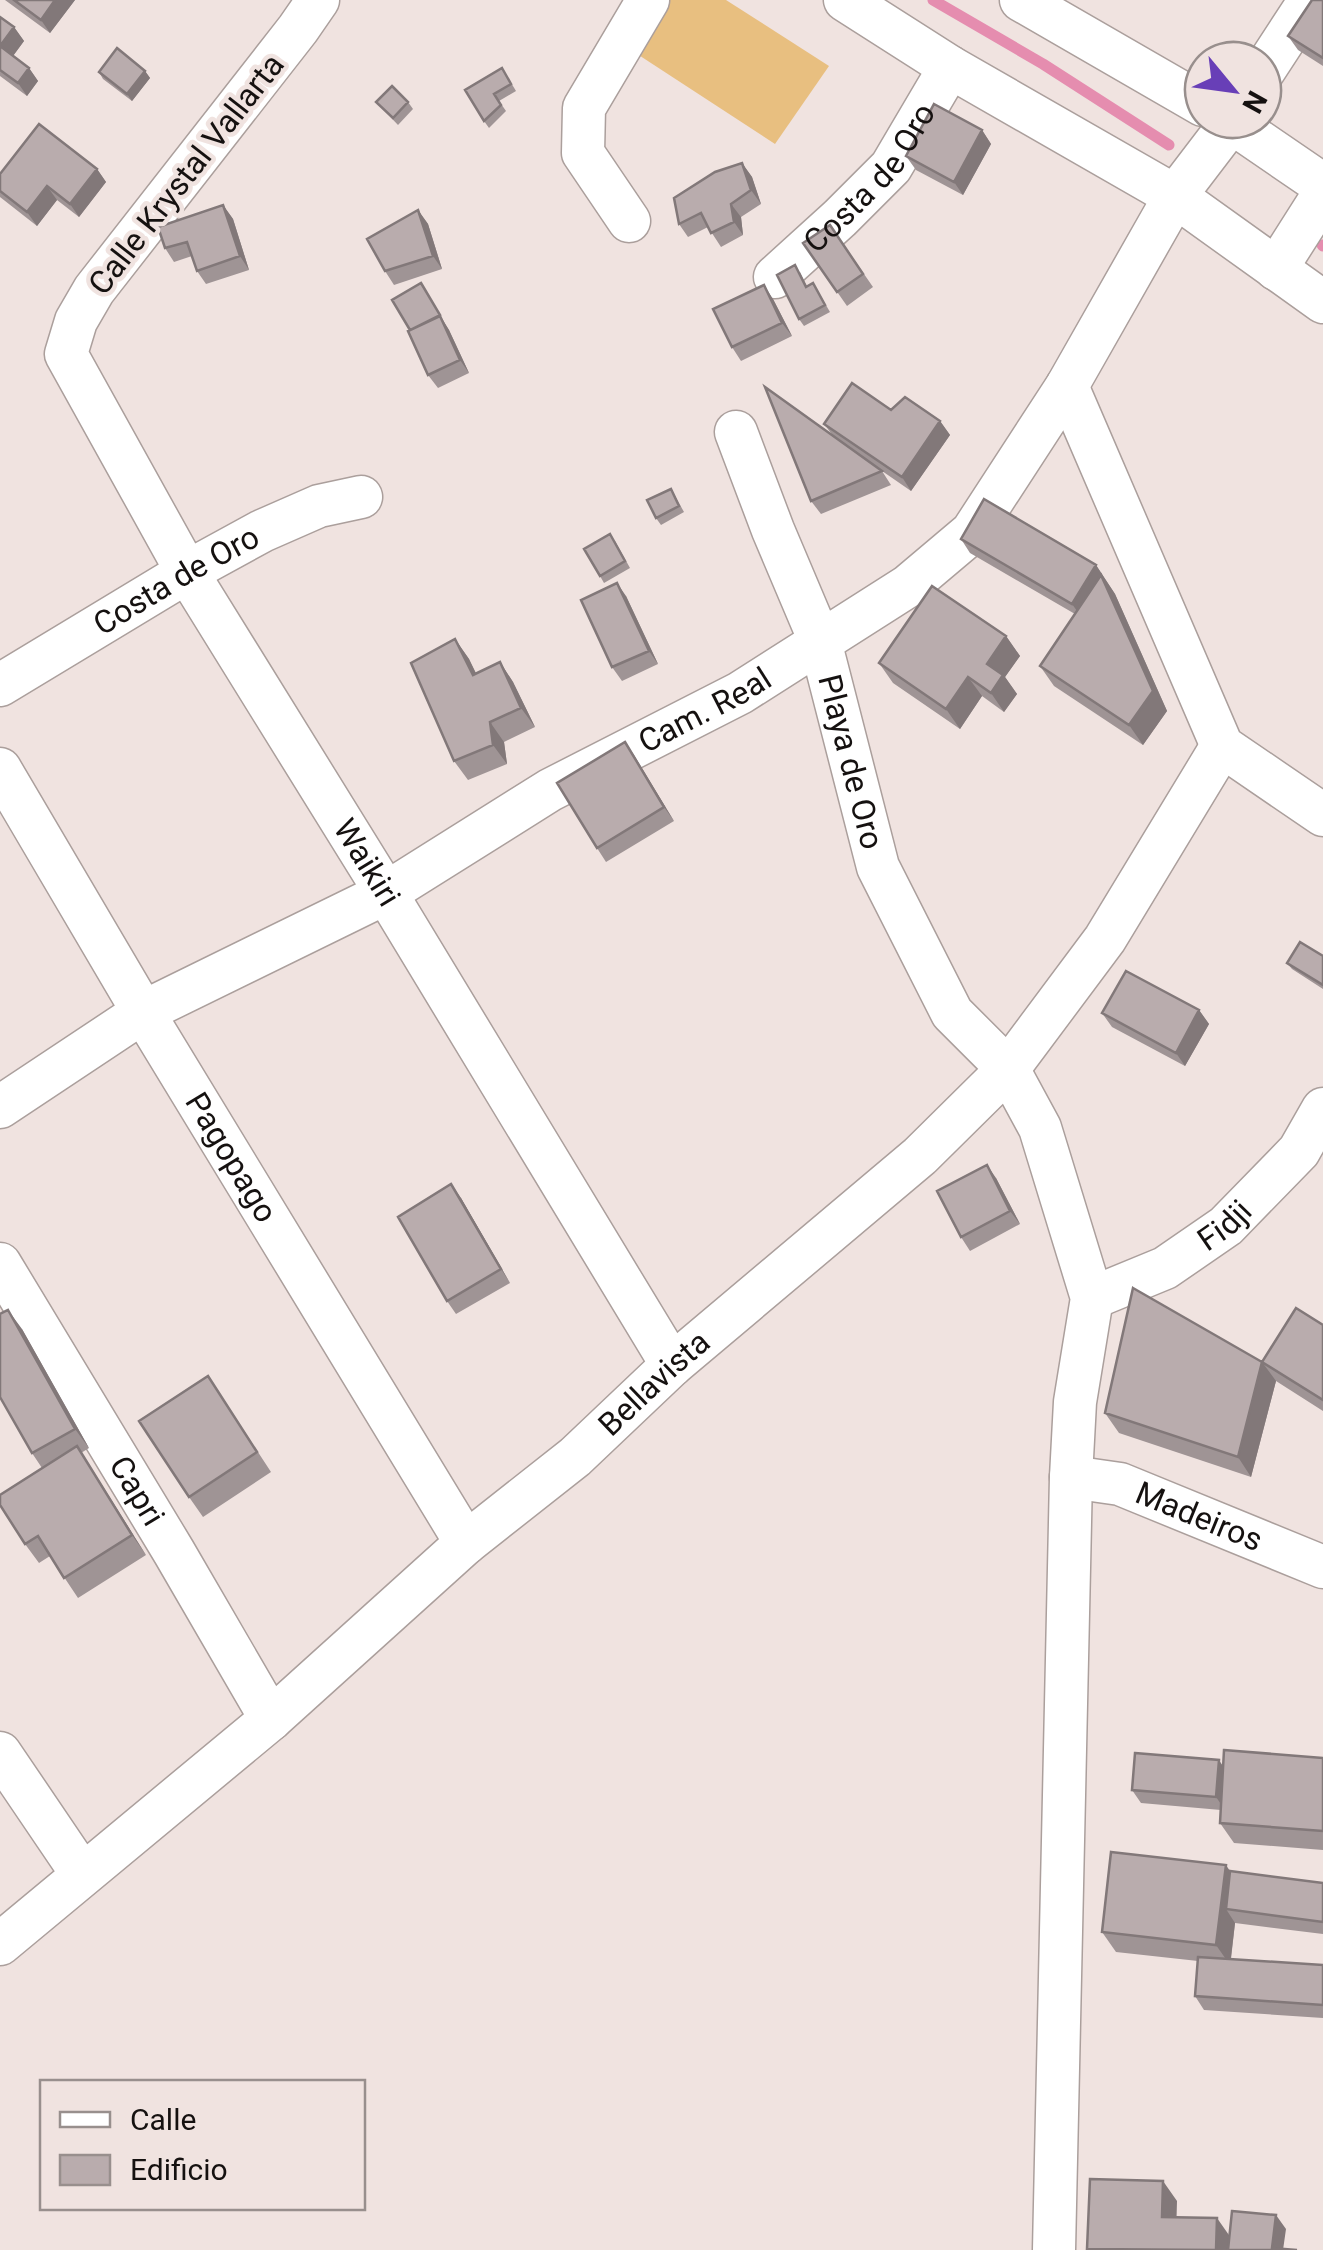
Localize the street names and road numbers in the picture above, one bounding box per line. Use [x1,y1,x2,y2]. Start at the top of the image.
street label: Calle Krystal Vallarta [80,46,292,302]
street label: Costa de Oro [796,96,943,261]
street label: Costa de Oro [86,517,266,643]
street label: Cam. Real [632,659,778,761]
street label: Playa de Oro [810,670,892,853]
street label: Waikiri [326,812,408,913]
street label: Pagopago [177,1085,285,1229]
street label: Fidji [1190,1192,1259,1259]
street label: Bellavista [591,1323,717,1444]
street label: Capri [101,1449,173,1533]
street label: Madeiros [1130,1474,1268,1559]

